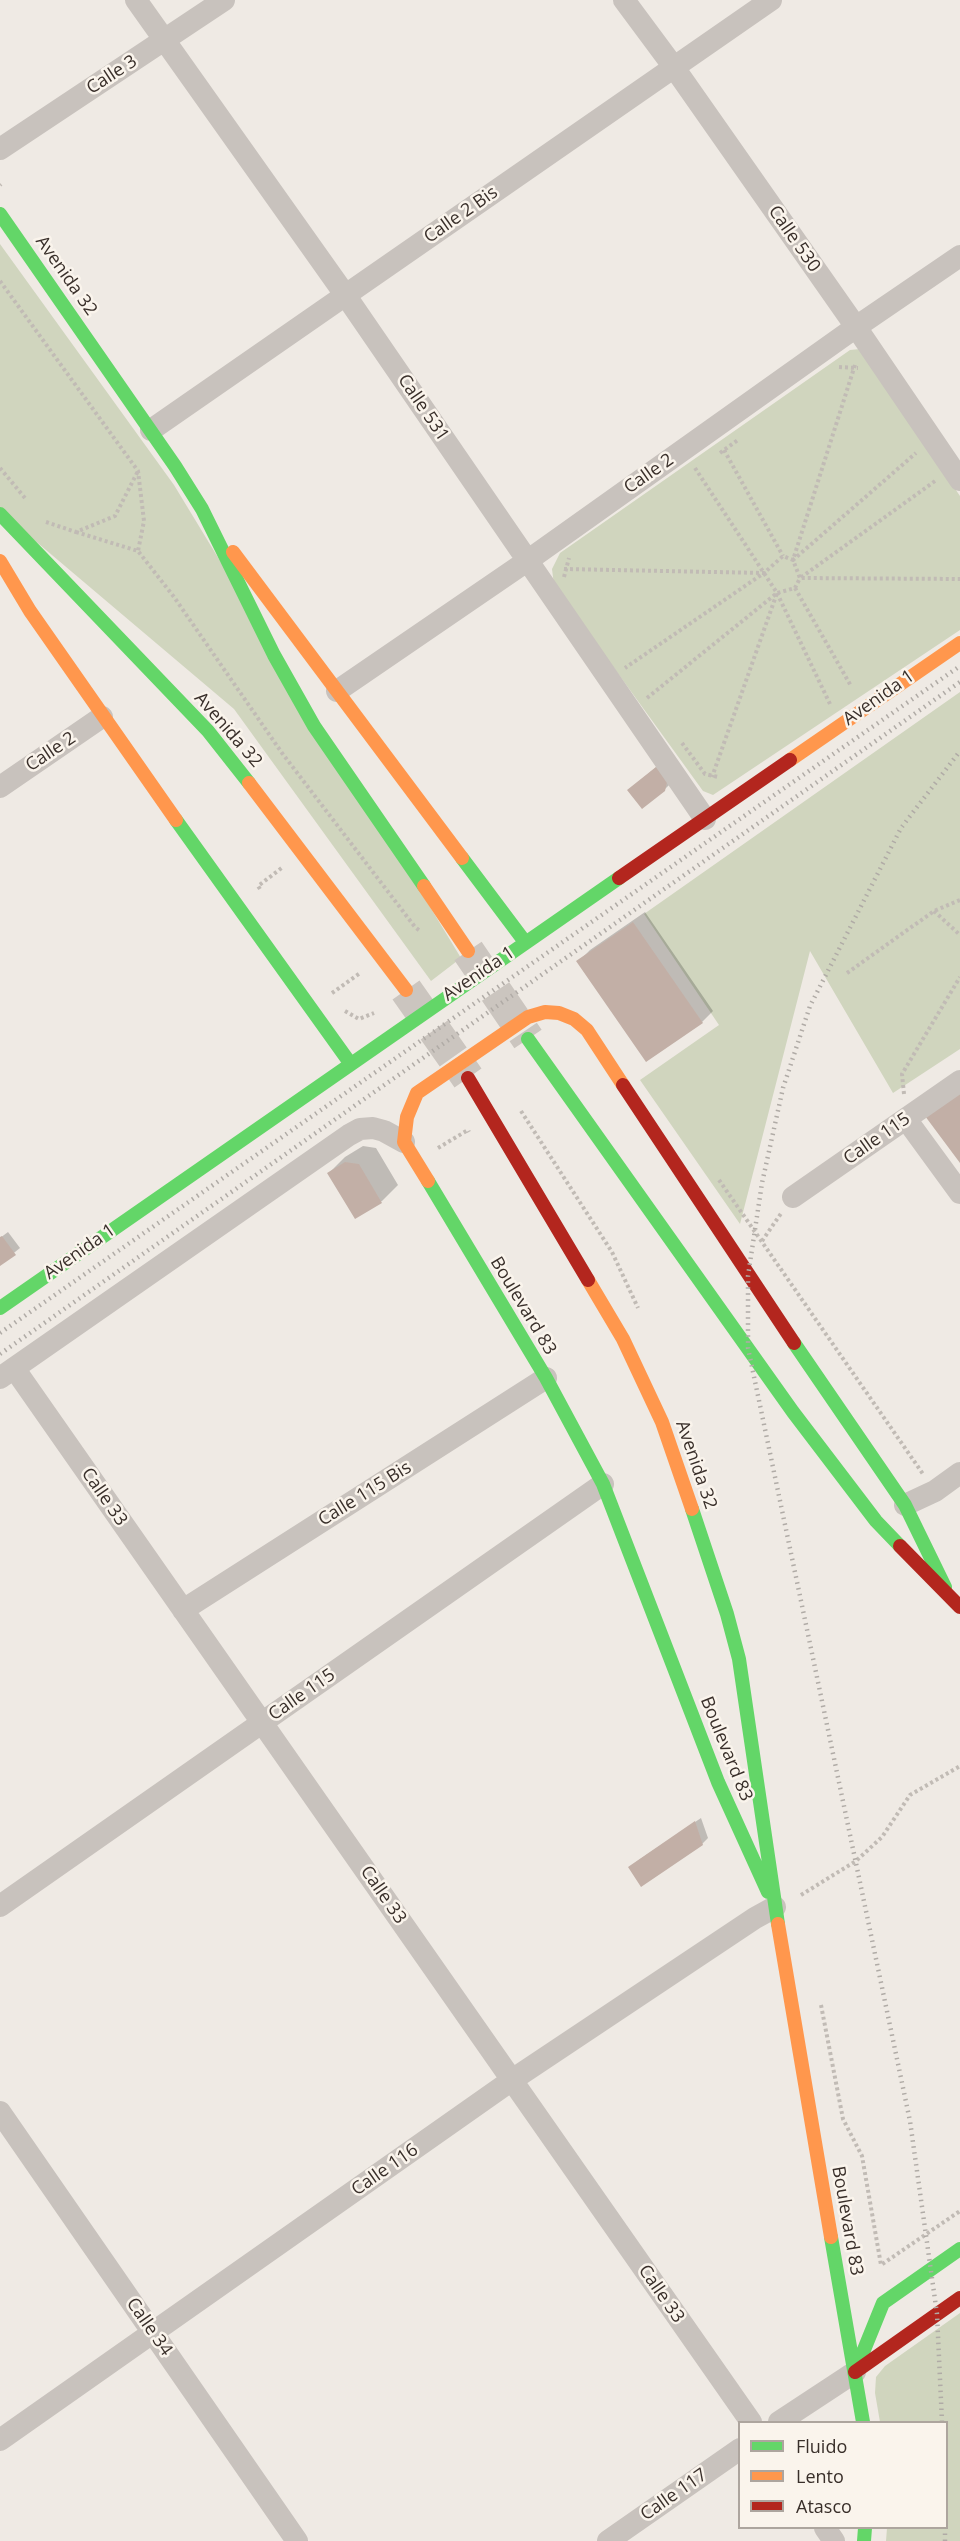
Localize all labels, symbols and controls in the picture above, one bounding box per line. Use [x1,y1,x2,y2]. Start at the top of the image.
street label: Calle 3 [83,51,141,99]
street label: Calle 2 Bis [420,182,502,248]
street label: Calle 530 [763,202,825,276]
street label: Avenida 32 [31,232,101,320]
street label: Calle 531 [393,370,453,446]
street label: Calle 2 [620,449,678,499]
street label: Avenida 1 [839,666,919,730]
street label: Avenida 32 [190,688,266,772]
street label: Calle 2 [22,728,80,776]
street label: Avenida 1 [439,942,519,1006]
street label: Calle 115 [840,1108,914,1170]
street label: Avenida 1 [40,1220,120,1284]
street label: Boulevard 83 [485,1253,561,1359]
street label: Avenida 32 [671,1418,721,1512]
street label: Calle 115 Bis [315,1457,415,1531]
street label: Calle 33 [76,1464,132,1530]
street label: Calle 115 [265,1664,339,1726]
street label: Boulevard 83 [695,1694,757,1804]
street label: Calle 33 [355,1862,411,1928]
street label: Calle 116 [348,2139,422,2201]
street label: Boulevard 83 [827,2165,867,2277]
street label: Calle 33 [633,2261,689,2327]
street label: Calle 34 [121,2294,177,2360]
legend [738,2421,948,2529]
text: Fluido [796,2434,847,2458]
street label: Calle 117 [637,2464,711,2526]
text: Lento [796,2464,844,2488]
text: Atasco [796,2494,852,2518]

